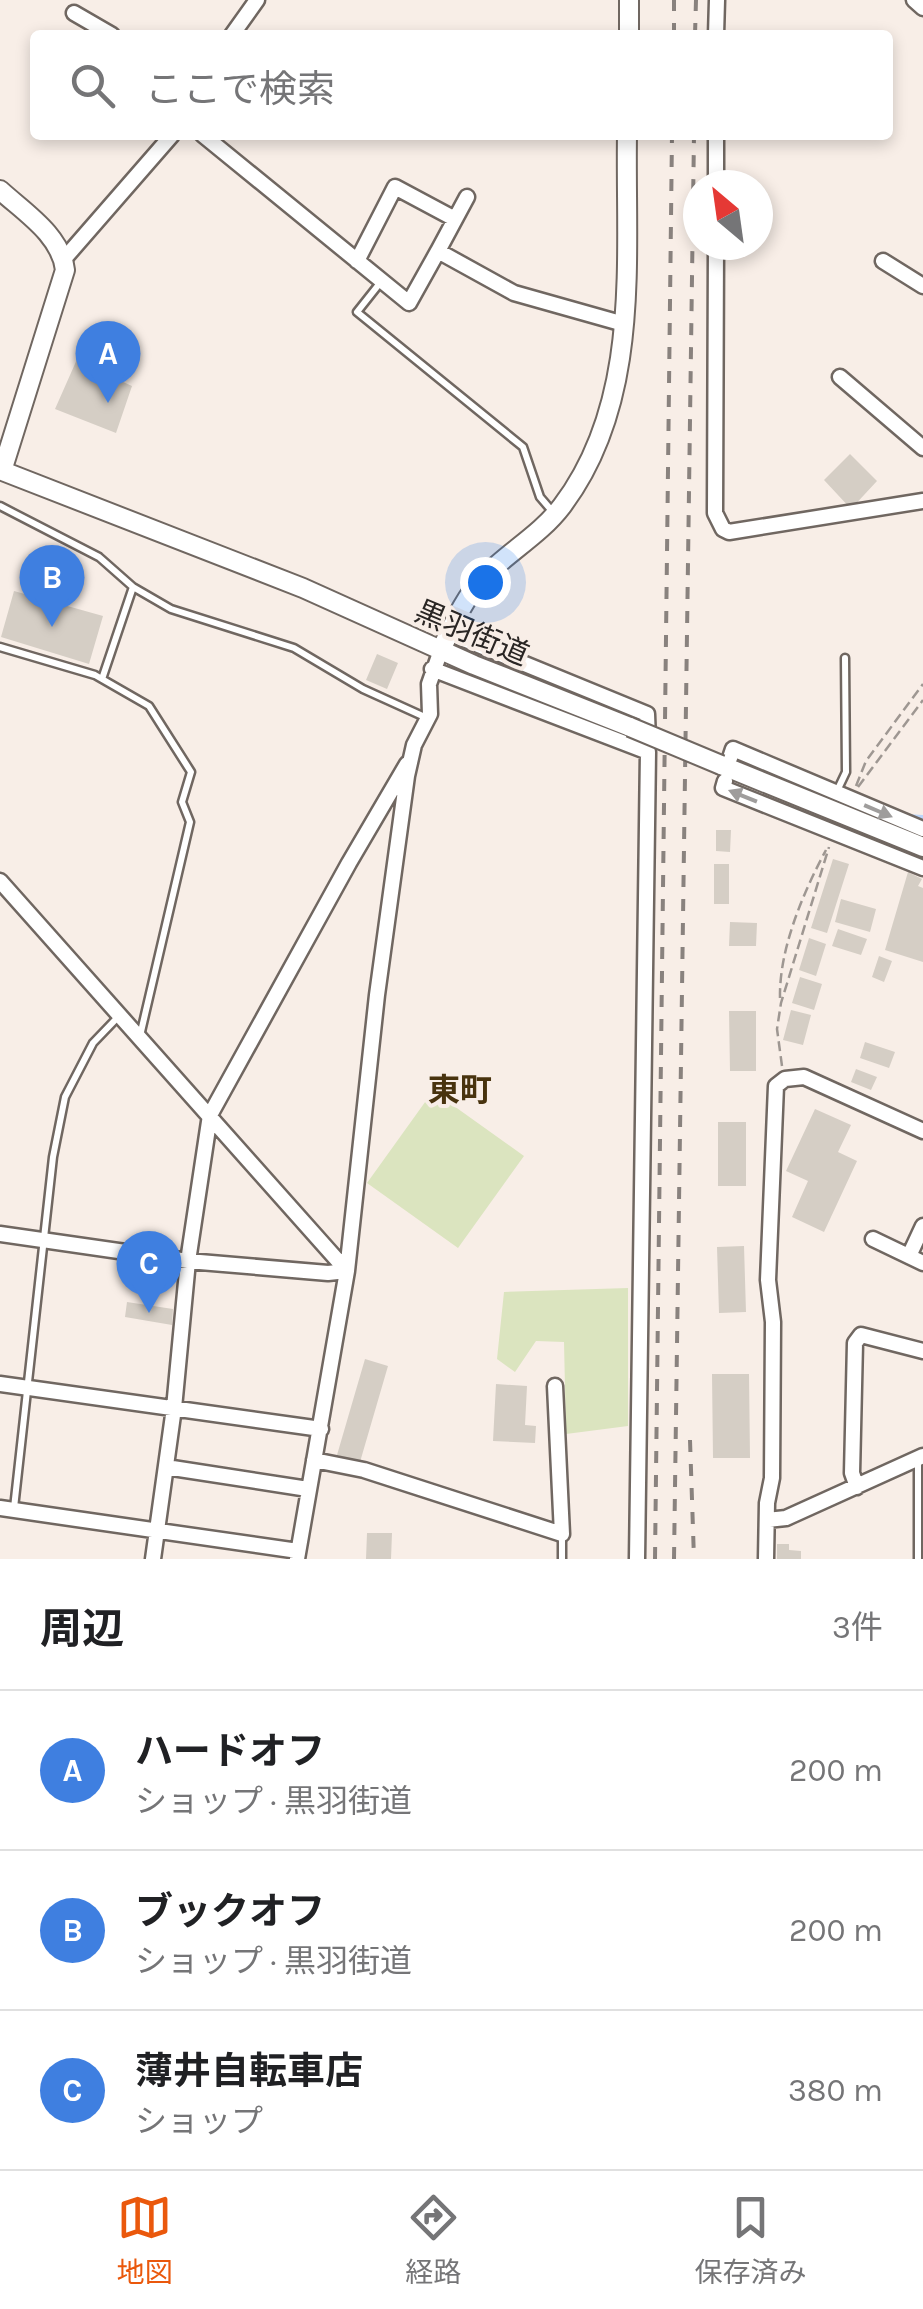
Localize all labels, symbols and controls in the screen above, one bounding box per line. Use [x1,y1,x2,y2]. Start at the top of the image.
search box [30,30,893,140]
icon: search [65,58,120,113]
text: ここで検索 [145,67,335,112]
north arrow [683,170,773,260]
pin: A [76,320,140,403]
pin: B [20,544,84,627]
your location [460,557,511,608]
street label: 黒羽街道 [410,593,534,673]
one-way arrow [728,788,758,804]
one-way arrow [863,803,893,819]
district label: 東町 [428,1072,492,1109]
pin: C [116,1230,182,1313]
text: 周辺 [40,1604,124,1654]
text: 3件 [832,1609,883,1646]
text: ハードオフ [135,1729,325,1774]
text: A [62,1752,83,1789]
text: 200 m [789,1752,883,1789]
text: ショップ · 黒羽街道 [135,1783,412,1820]
text: ブックオフ [135,1889,325,1934]
text: B [62,1912,83,1949]
text: 200 m [789,1912,883,1949]
text: ショップ · 黒羽街道 [135,1943,412,1980]
text: 薄井自転車店 [135,2049,363,2094]
text: C [62,2072,83,2109]
text: 380 m [788,2072,883,2109]
text: ショップ [135,2103,263,2140]
tab: 地図 [116,2190,173,2290]
tab: 経路 [405,2190,462,2290]
tab: 保存済み [694,2190,807,2290]

